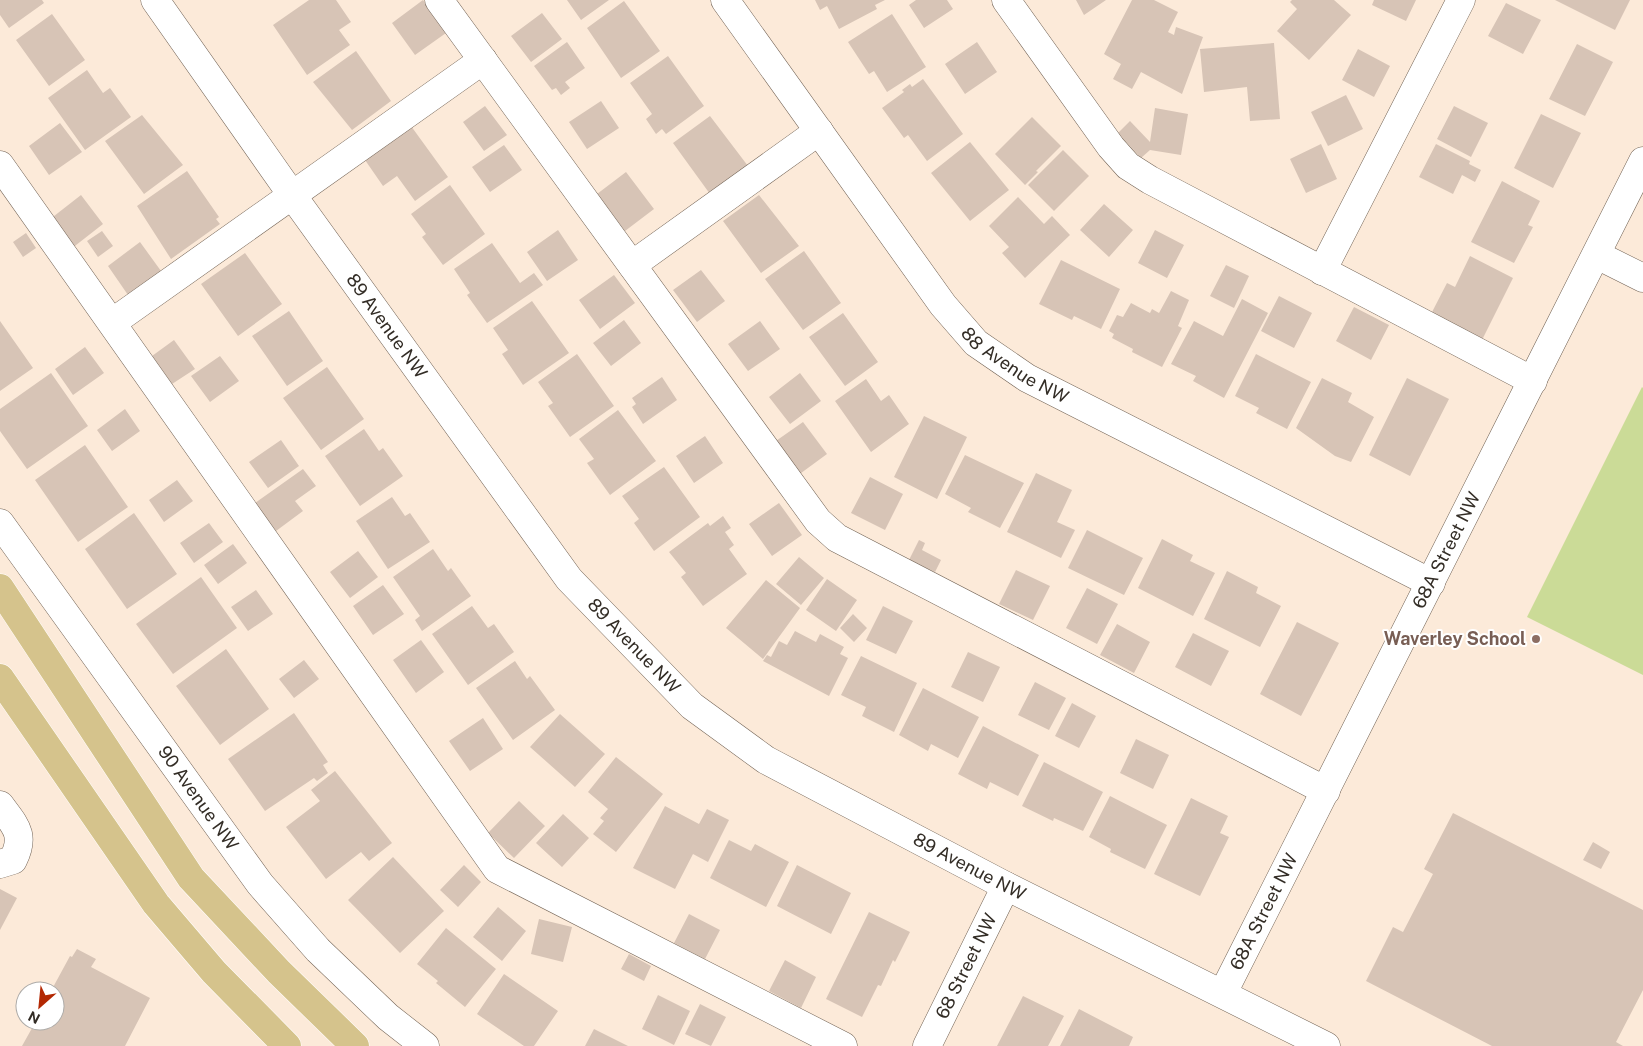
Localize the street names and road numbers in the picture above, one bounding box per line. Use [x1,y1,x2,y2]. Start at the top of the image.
street label: 89 Avenue NW [342,269,432,382]
street label: 88 Avenue NW [957,323,1072,407]
street label: 68A Street NW [1408,488,1484,612]
street label: 89 Avenue NW [584,594,685,697]
street label: 90 Avenue NW [154,742,243,854]
street label: 89 Avenue NW [910,828,1029,904]
street label: 68A Street NW [1225,850,1302,973]
street label: 68 Street NW [931,910,1001,1022]

